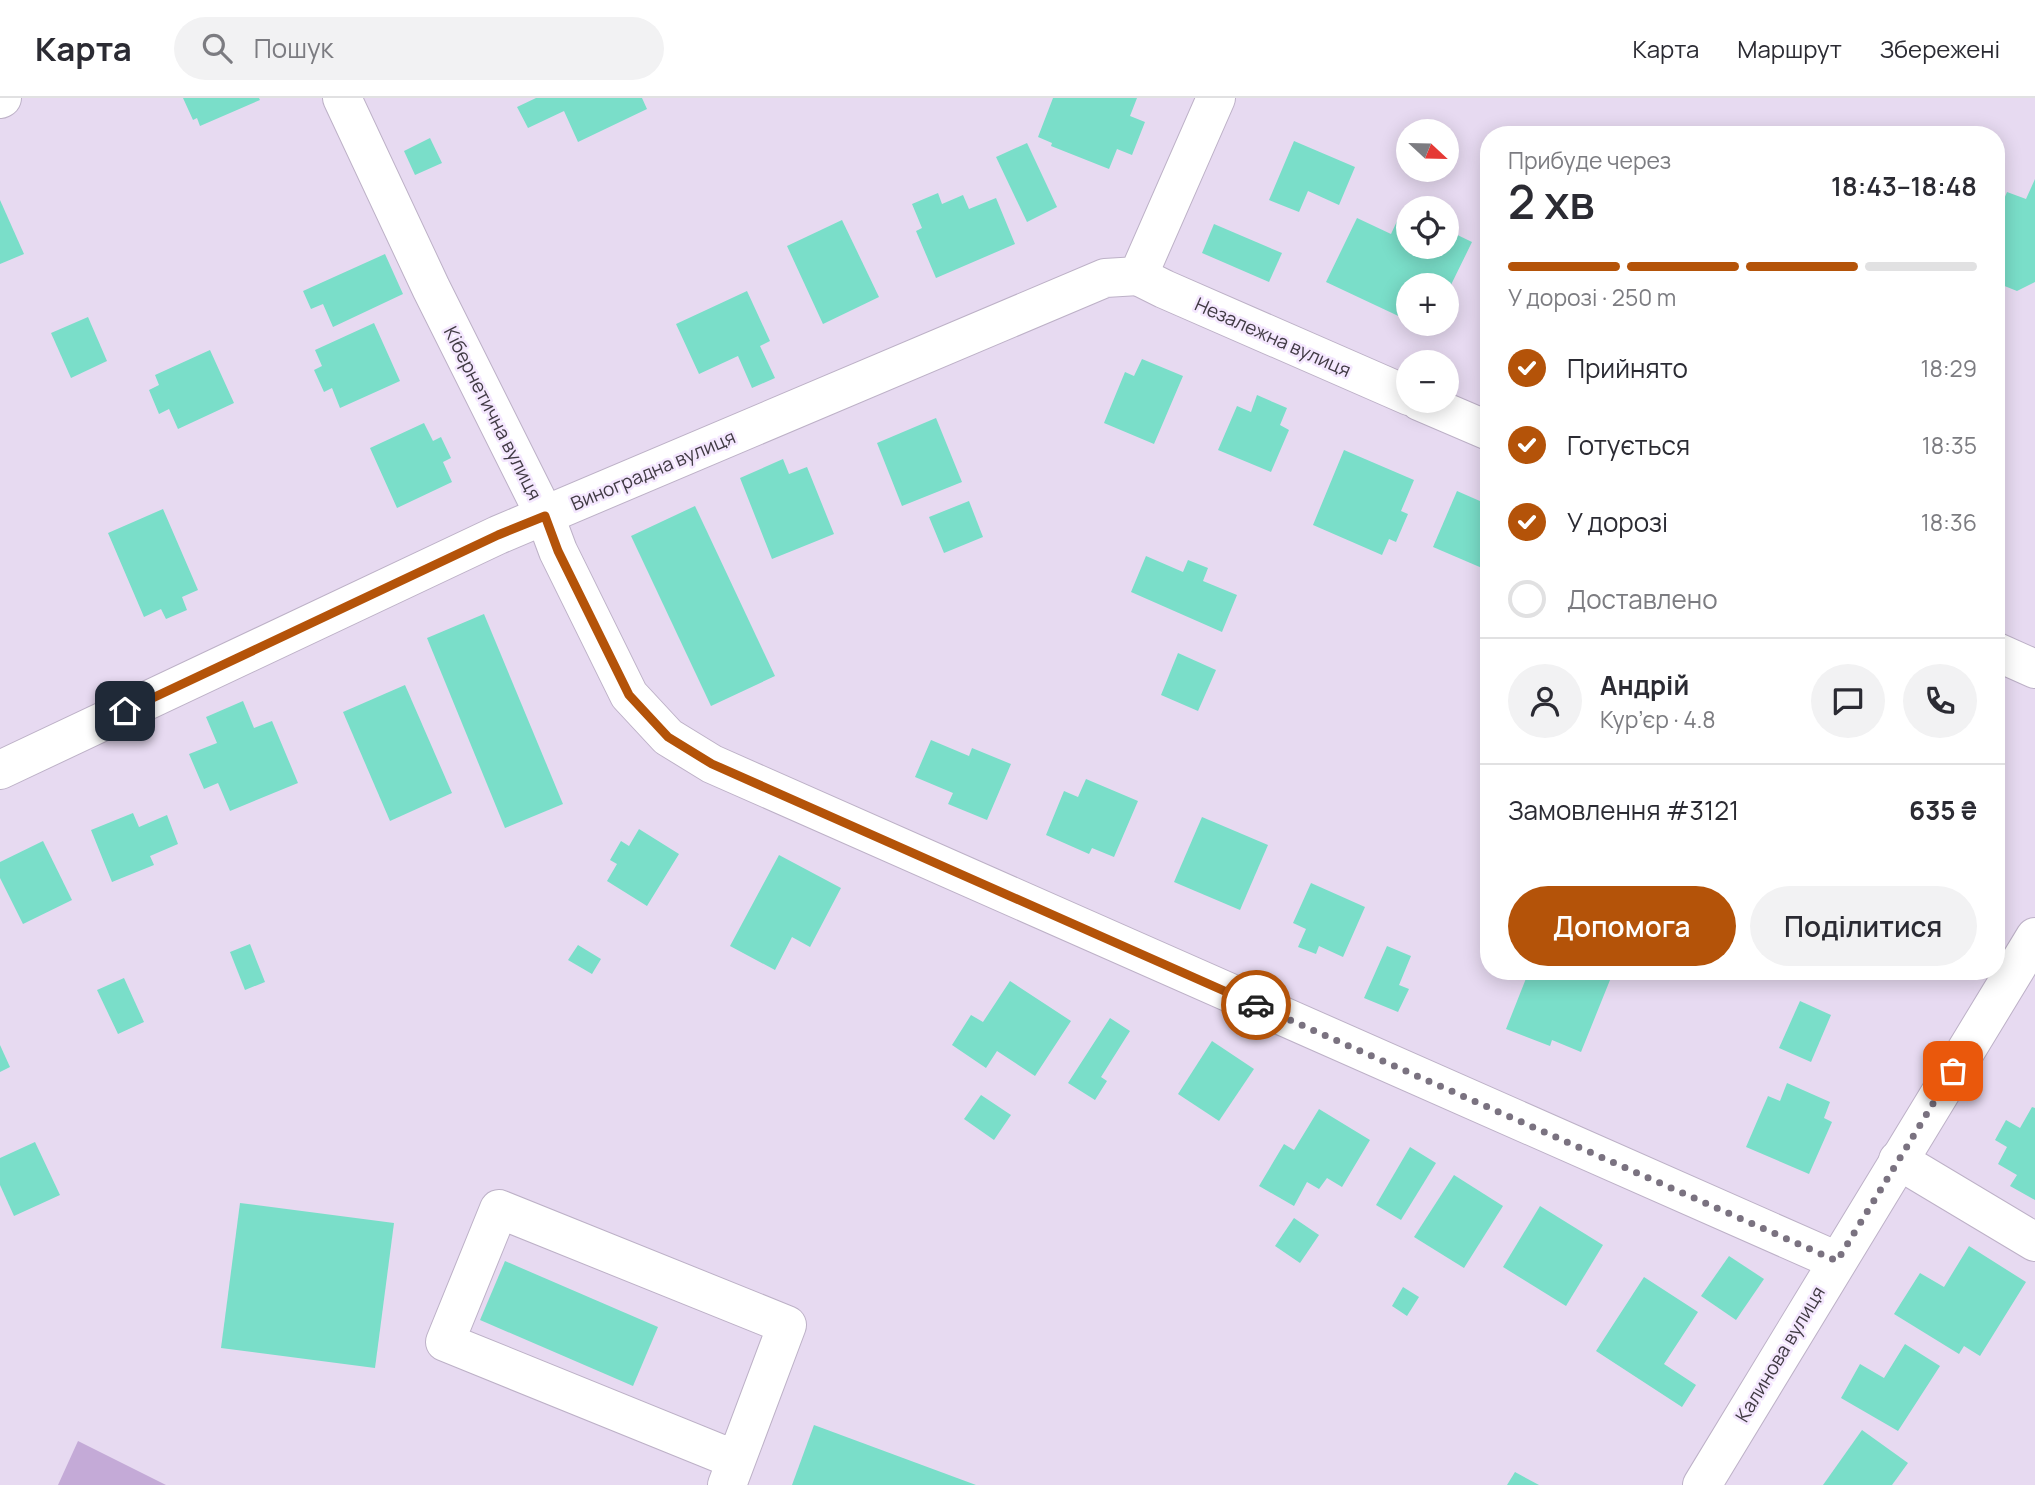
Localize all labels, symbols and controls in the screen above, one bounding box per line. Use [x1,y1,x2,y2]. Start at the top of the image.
search box [174,17,664,80]
text: Карта [35,26,132,71]
icon: search [198,29,236,67]
text: Пошук [254,30,334,66]
text: Карта [1633,32,1699,65]
text: Маршрут [1737,32,1842,65]
text: Збережені [1880,32,2000,65]
north arrow [1396,119,1460,182]
map controls [1396,119,1459,413]
text: Прибуде через [1508,144,1671,176]
text: 18:43–18:48 [1831,168,1977,204]
text: 2 хв [1508,170,1595,233]
button: locate [1396,196,1459,259]
button: + [1396,273,1459,336]
text: У дорозі · 250 m [1508,281,1676,313]
street label: Незалежна вулиця [1191,291,1355,383]
street label: Кібернетична вулиця [438,322,548,504]
icon: check [1508,349,1546,387]
button: − [1396,350,1459,413]
text: Прийнято [1567,350,1688,386]
text: 18:29 [1920,352,1977,384]
street label: Виноградна вулиця [567,424,739,516]
icon: check [1508,426,1546,464]
text: Готується [1567,427,1690,463]
text: 18:35 [1922,429,1977,461]
icon: check [1508,503,1546,541]
text: У дорозі [1567,504,1668,540]
text: 18:36 [1921,506,1977,538]
text: Доставлено [1567,581,1718,617]
button: person [1508,664,1582,738]
button: chat [1811,664,1885,738]
button: phone [1903,664,1977,738]
text: Андрій [1600,667,1689,703]
pin [95,681,155,741]
icon: home [106,692,144,730]
text: Кур’єр · 4.8 [1600,703,1716,735]
text: Замовлення #3121 [1508,792,1739,828]
text: 635 ₴ [1909,792,1977,828]
button: Допомога [1508,886,1736,966]
button: Поділитися [1750,886,1977,966]
courier [1221,970,1291,1040]
icon: car [1237,986,1275,1024]
pin [1923,1041,1983,1101]
icon: bag [1934,1052,1972,1090]
street label: Калинова вулиця [1729,1281,1831,1427]

